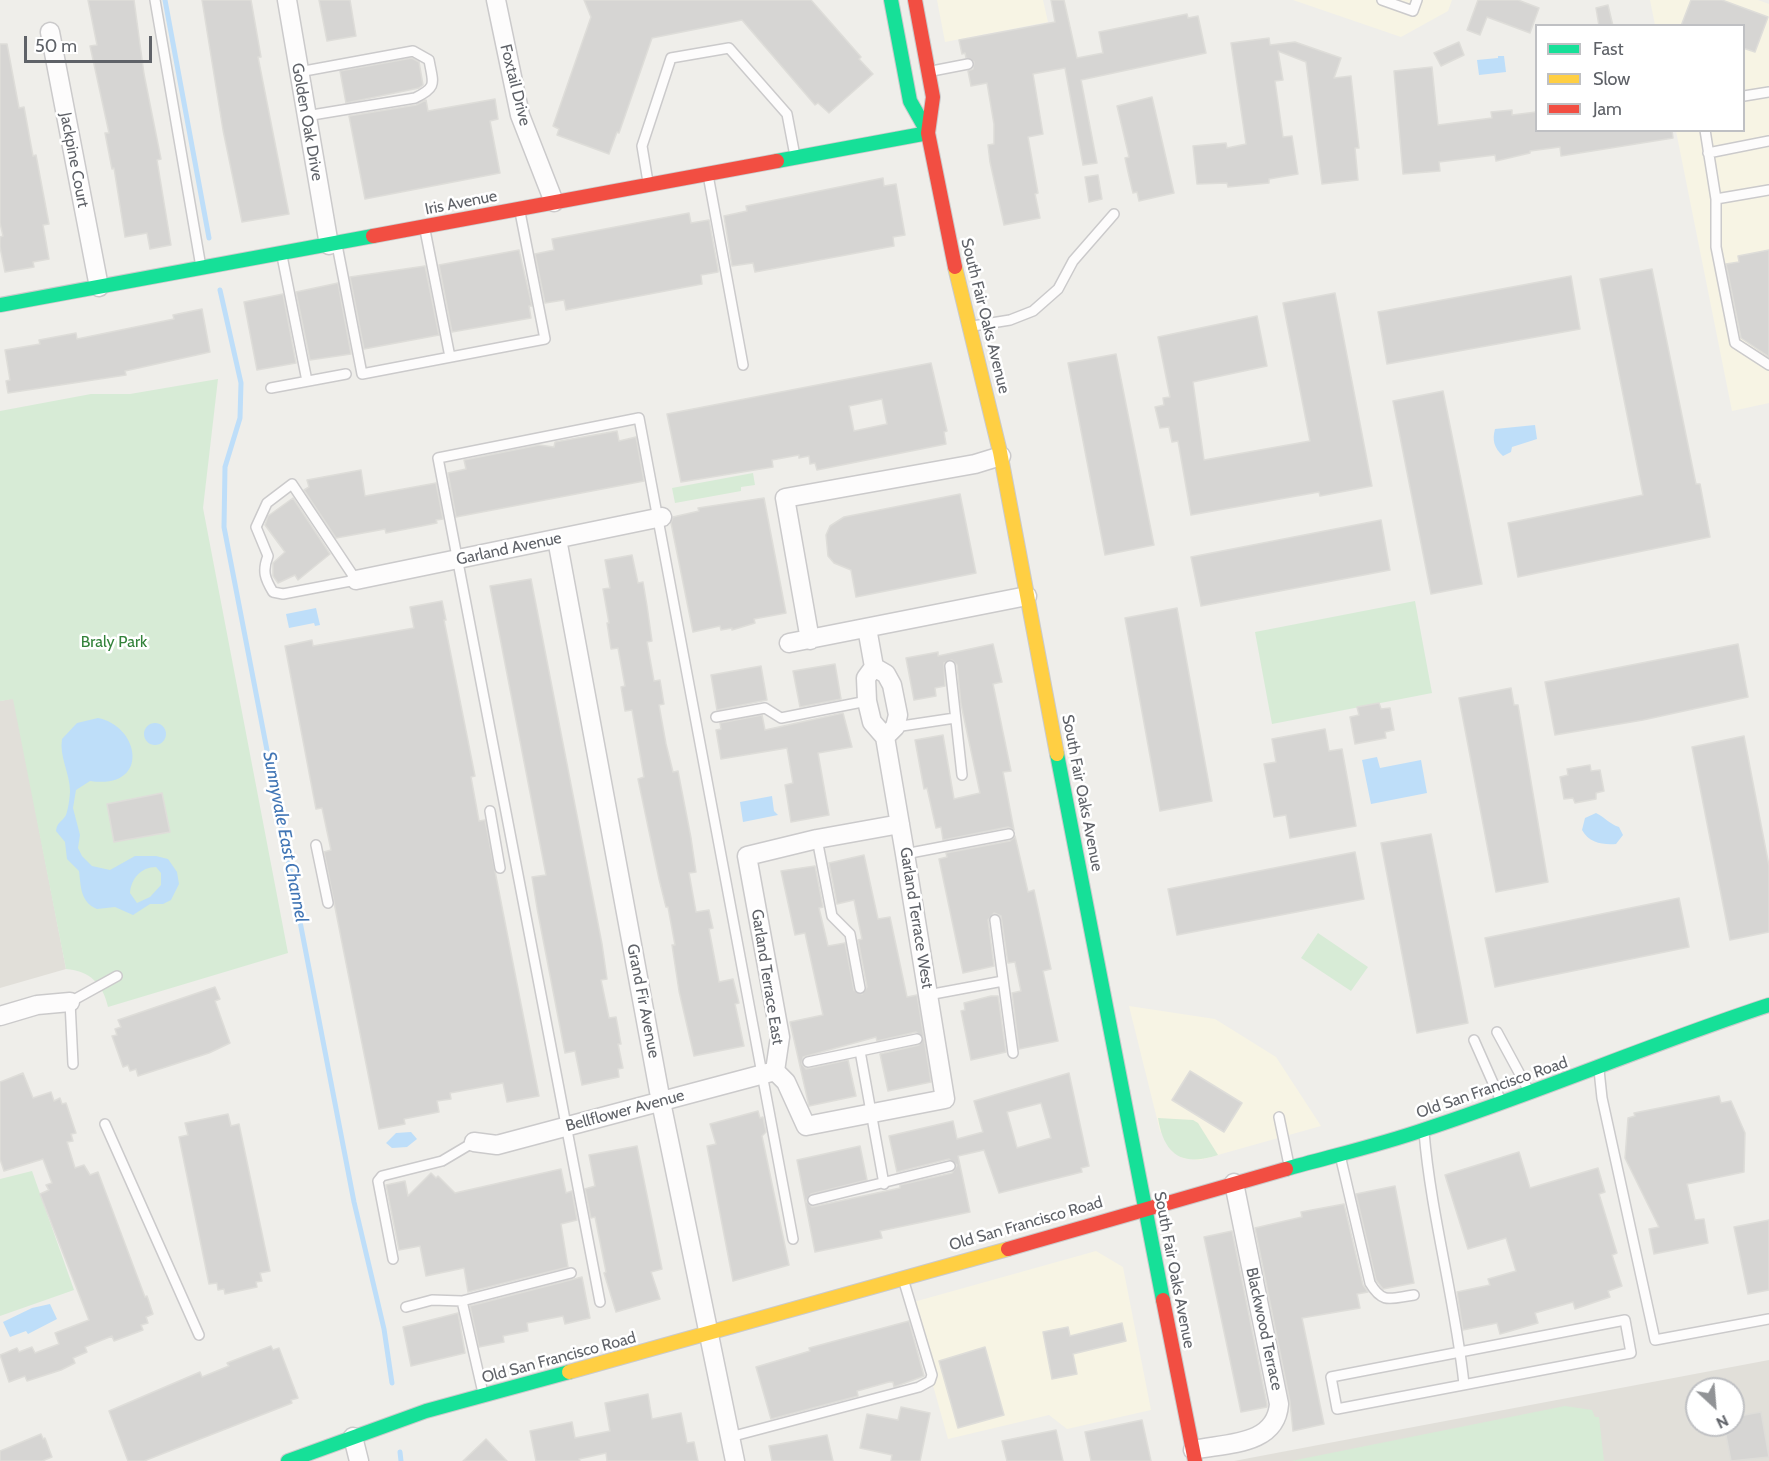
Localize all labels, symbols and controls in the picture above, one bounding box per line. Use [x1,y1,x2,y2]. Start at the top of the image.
scale bar [27,24,154,62]
legend [1535,24,1745,132]
text: 50 m [35,35,77,57]
text: Fast [1593,38,1624,60]
street label: Foxtail Drive [496,42,534,128]
street label: Golden Oak Drive [287,62,327,182]
text: Slow [1593,68,1630,90]
text: Jam [1593,98,1622,120]
street label: Jackpine Court [55,111,93,209]
street label: Iris Avenue [423,187,499,219]
street label: South Fair Oaks Avenue [956,236,1014,396]
street label: Garland Avenue [455,528,563,570]
park label: Braly Park [81,632,147,652]
street label: South Fair Oaks Avenue [1057,713,1107,873]
water label: Sunnyvale East Channel [258,750,312,924]
street label: Garland Terrace West [895,846,937,990]
street label: Garland Terrace East [747,908,787,1046]
street label: Grand Fir Avenue [623,942,663,1060]
street label: Old San Francisco Road [1414,1053,1570,1123]
street label: Bellflower Avenue [564,1086,686,1136]
street label: South Fair Oaks Avenue [1149,1190,1199,1350]
street label: Old San Francisco Road [947,1193,1105,1255]
street label: Blackwood Terrace [1242,1266,1286,1392]
street label: Old San Francisco Road [480,1328,638,1388]
north arrow [1685,1377,1745,1437]
text: N [1713,1411,1731,1433]

